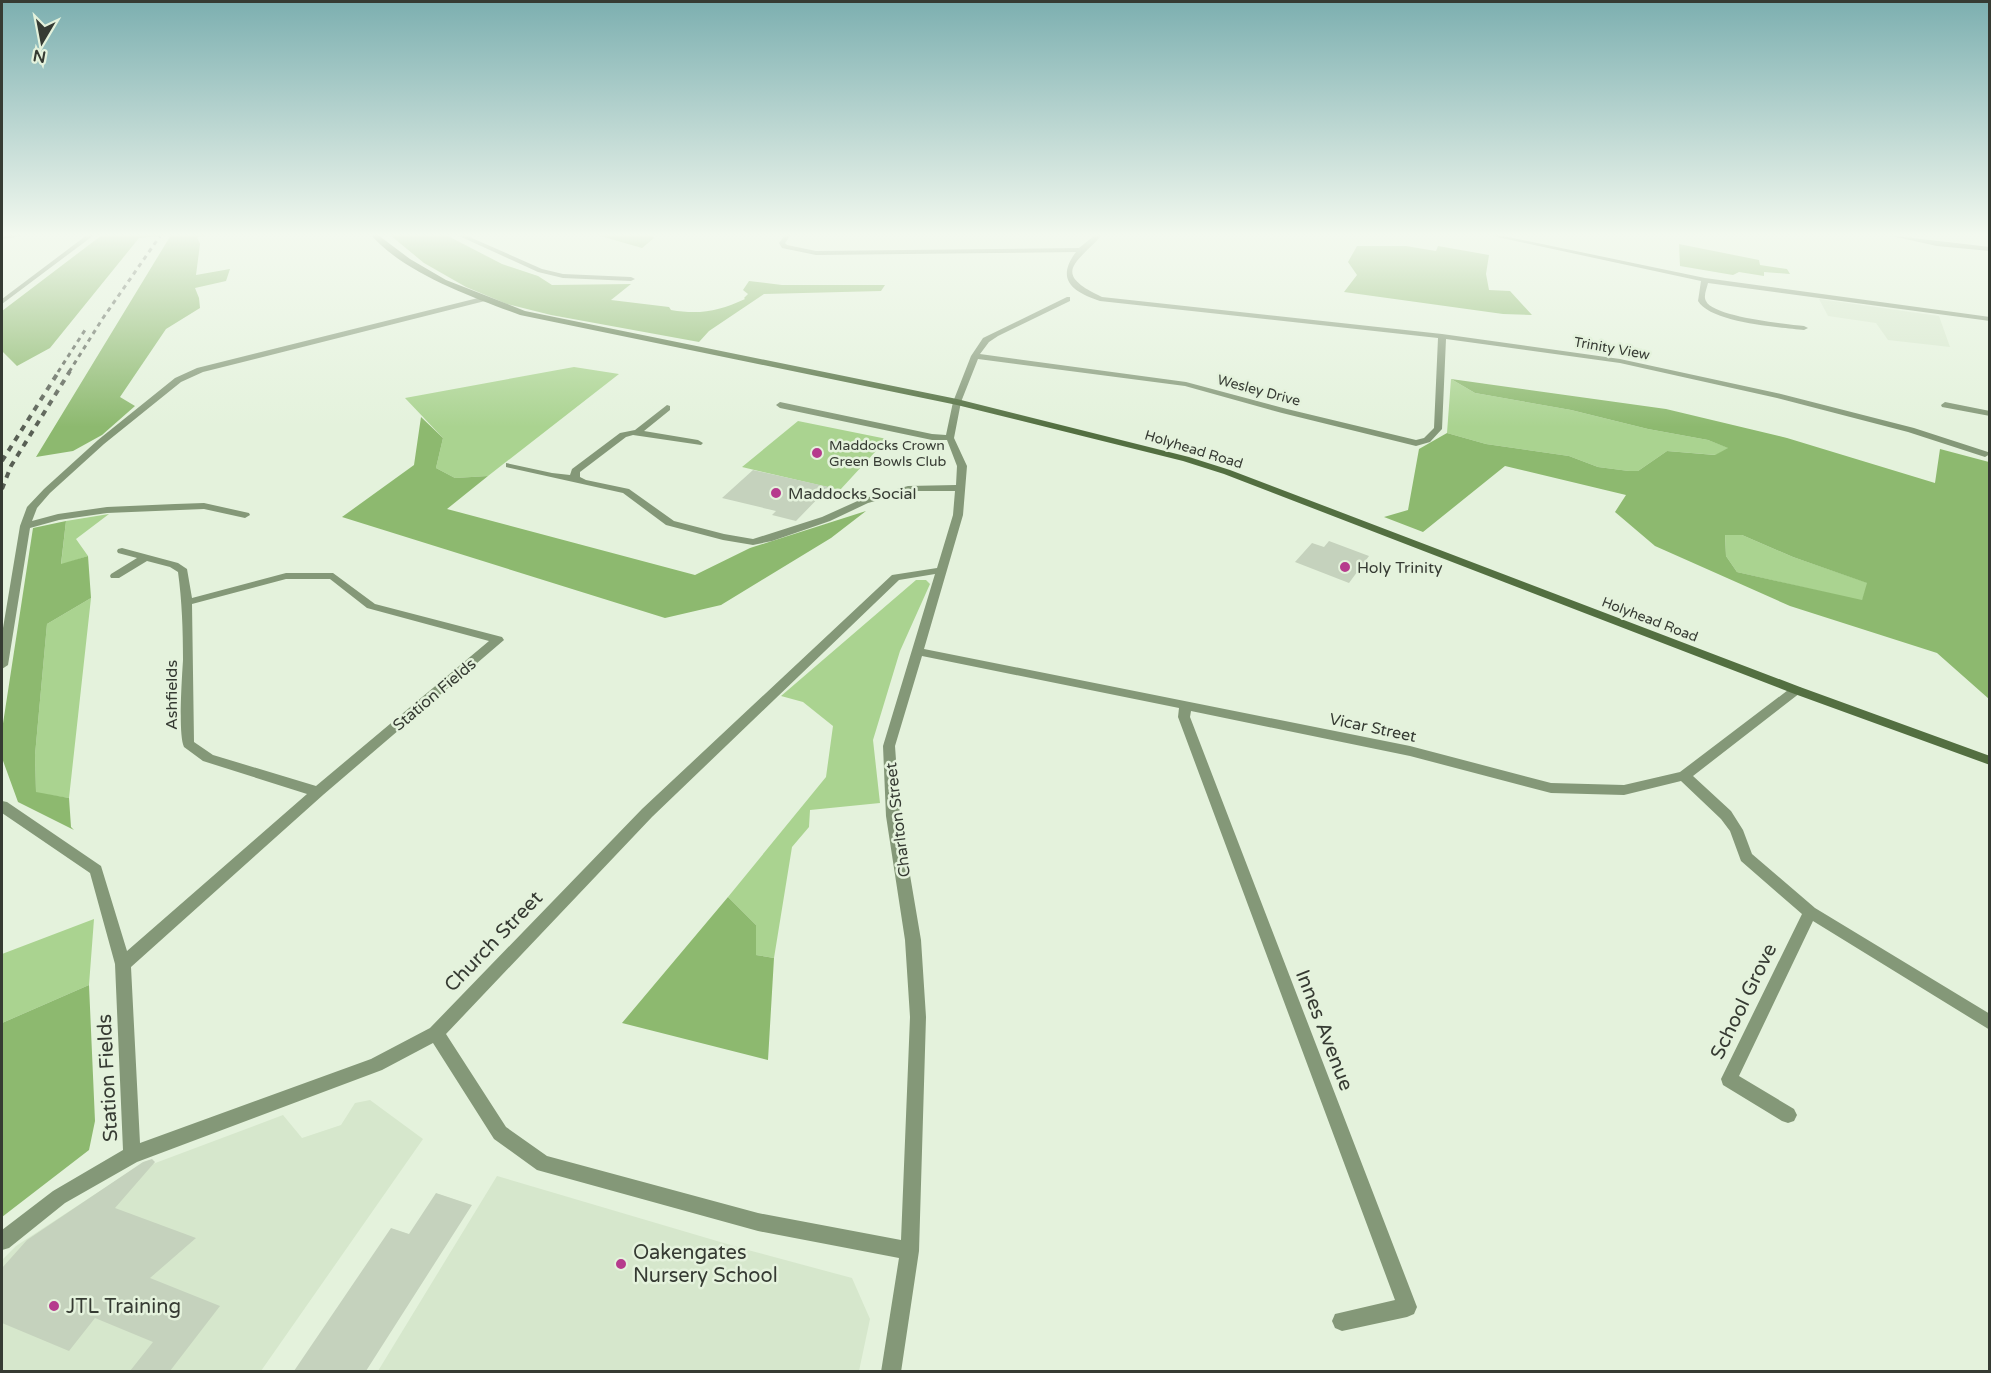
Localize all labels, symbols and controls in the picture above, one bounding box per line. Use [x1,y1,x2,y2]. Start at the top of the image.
north arrow [12,12,72,72]
text: N [32,45,48,67]
street label: Trinity View [1573,333,1651,364]
street label: Wesley Drive [1216,371,1302,410]
street label: Holyhead Road [1143,426,1245,472]
place label: Maddocks Crown Green Bowls Club [829,437,946,470]
marker: Maddocks Crown Green Bowls Club [810,446,824,460]
place label: Maddocks Social [788,484,916,504]
marker: Maddocks Social [769,486,783,500]
place label: Holy Trinity [1357,558,1443,578]
marker: Holy Trinity [1338,560,1352,574]
street label: Holyhead Road [1599,593,1700,646]
street label: Station Fields [389,654,480,735]
street label: Ashfields [162,660,182,730]
street label: Vicar Street [1327,709,1418,747]
street label: Charlton Street [881,761,915,878]
street label: Church Street [440,886,548,997]
street label: School Grove [1706,940,1782,1063]
street label: Innes Avenue [1290,967,1358,1094]
street label: Station Fields [93,1013,123,1143]
place label: Oakengates Nursery School [633,1241,778,1288]
marker: Oakengates Nursery School [614,1257,628,1271]
place label: JTL Training [66,1295,181,1319]
marker: JTL Training [47,1299,61,1313]

